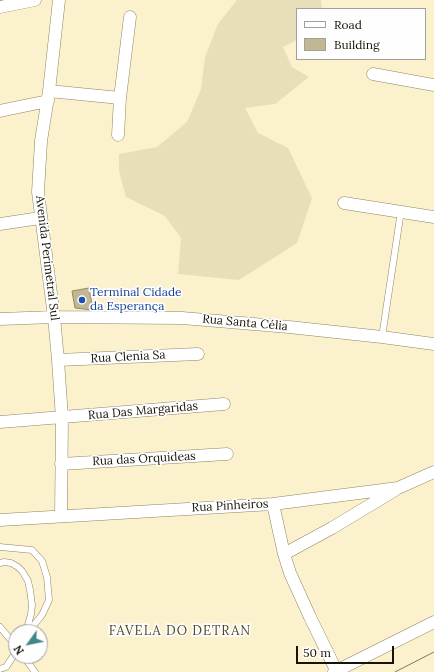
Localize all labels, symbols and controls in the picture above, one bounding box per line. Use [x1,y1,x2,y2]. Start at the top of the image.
legend [296,8,426,60]
text: Road [334,17,362,32]
text: Building [334,37,380,52]
street label: Avenida Perimetral Sul [32,195,62,321]
place label: Terminal Cidade da Esperança [90,286,182,314]
marker: Terminal Cidade da Esperança [77,295,87,305]
street label: Rua Santa Célia [202,312,288,334]
street label: Rua Clenia Sa [90,348,166,366]
street label: Rua Das Margaridas [87,399,199,423]
street label: Rua das Orquideas [92,449,196,469]
street label: Rua Pinheiros [191,497,269,515]
district label: FAVELA DO DETRAN [109,623,251,639]
north arrow [8,624,48,664]
scale bar [298,638,396,664]
text: N [11,643,27,657]
text: 50 m [303,645,331,660]

